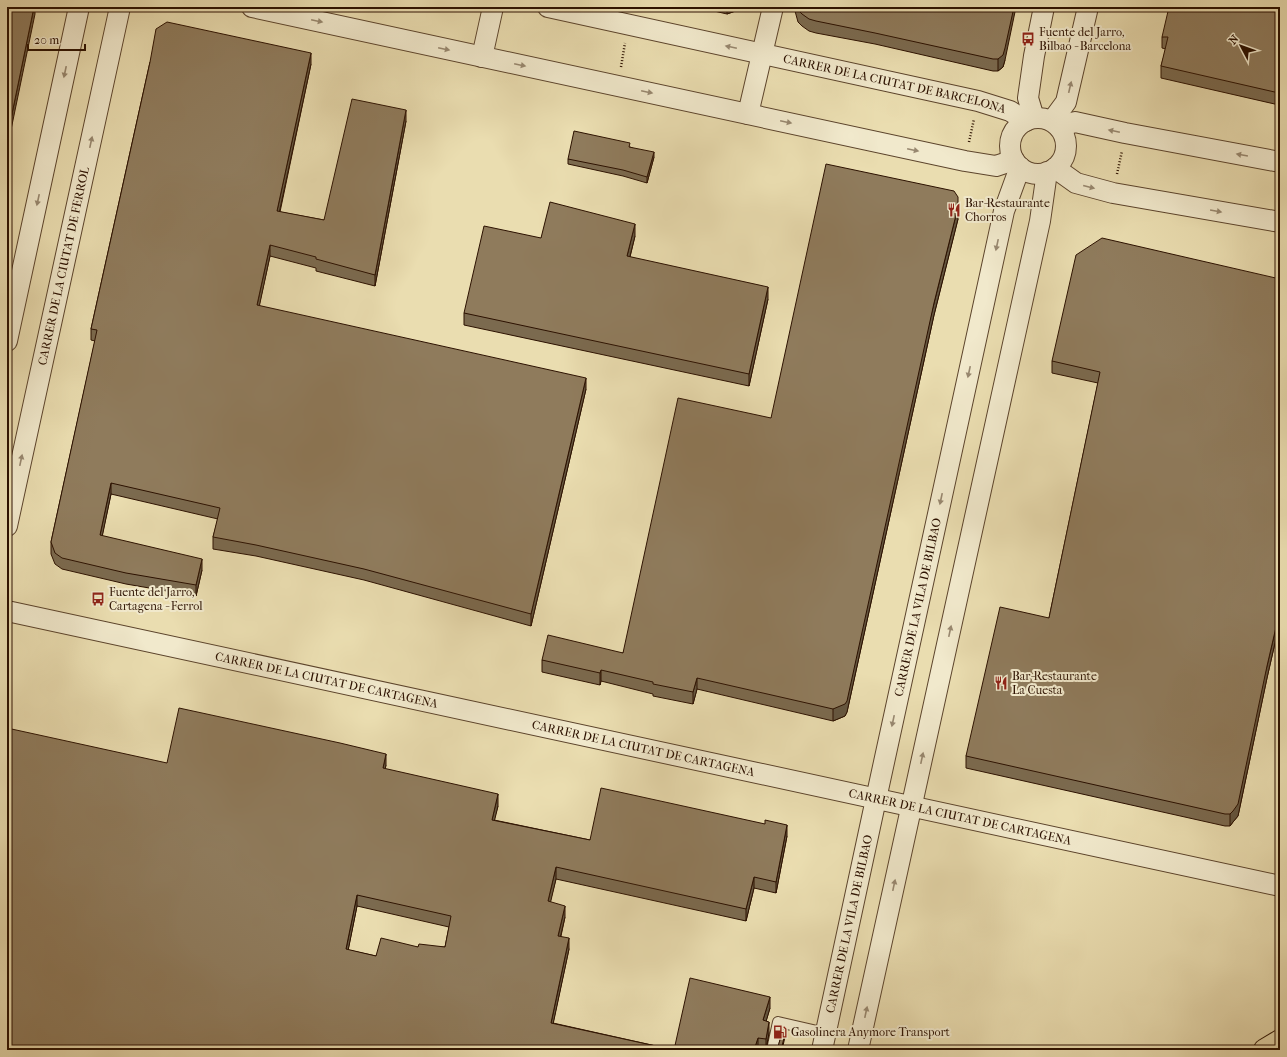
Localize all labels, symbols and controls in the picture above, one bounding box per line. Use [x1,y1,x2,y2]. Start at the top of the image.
one-way arrow [311,19,323,25]
place label: Fuente del Jarro, Bilbao - Barcelona [1039,25,1132,53]
scale bar [28,26,85,52]
north arrow [1221,26,1261,66]
bus stop icon: Fuente del Jarro, Bilbao - Barcelona [1020,31,1036,47]
text: N [1226,32,1242,47]
text: 20 m [34,33,59,47]
one-way arrow [724,44,737,50]
one-way arrow [438,46,450,52]
street label: CARRER DE LA CIUTAT DE BARCELONA [782,52,1008,116]
one-way arrow [514,62,526,68]
one-way arrow [62,66,68,79]
one-way arrow [1067,81,1073,94]
one-way arrow [641,90,653,96]
one-way arrow [780,120,792,126]
one-way arrow [1108,127,1120,133]
one-way arrow [88,136,94,148]
one-way arrow [907,147,919,153]
one-way arrow [1236,151,1248,157]
street label: CARRER DE LA CIUTAT DE FERROL [35,165,92,367]
one-way arrow [1082,184,1095,190]
one-way arrow [34,193,40,206]
place label: Bar-Restaurante Chorros [965,196,1050,224]
restaurant icon: Bar-Restaurante Chorros [946,202,962,218]
one-way arrow [1210,208,1222,214]
one-way arrow [994,239,1000,251]
one-way arrow [966,366,972,378]
one-way arrow [19,454,25,466]
one-way arrow [938,493,944,505]
street label: CARRER DE LA VILA DE BILBAO [892,517,944,698]
place label: Fuente del Jarro, Cartagena - Ferrol [109,585,203,613]
bus stop icon: Fuente del Jarro, Cartagena - Ferrol [90,591,106,607]
one-way arrow [948,625,954,637]
street label: CARRER DE LA CIUTAT DE CARTAGENA [214,649,439,711]
place label: Bar-Restaurante La Cuesta [1012,669,1097,697]
restaurant icon: Bar-Restaurante La Cuesta [993,675,1009,691]
one-way arrow [889,715,895,728]
street label: CARRER DE LA CIUTAT DE CARTAGENA [531,718,756,779]
one-way arrow [920,752,926,764]
street label: CARRER DE LA CIUTAT DE CARTAGENA [847,786,1073,848]
street label: CARRER DE LA VILA DE BILBAO [823,833,875,1014]
one-way arrow [891,879,897,891]
one-way arrow [863,1006,869,1018]
fuel station icon: Gasolinera Anymore Transport [772,1024,788,1040]
place label: Gasolinera Anymore Transport [791,1025,951,1039]

